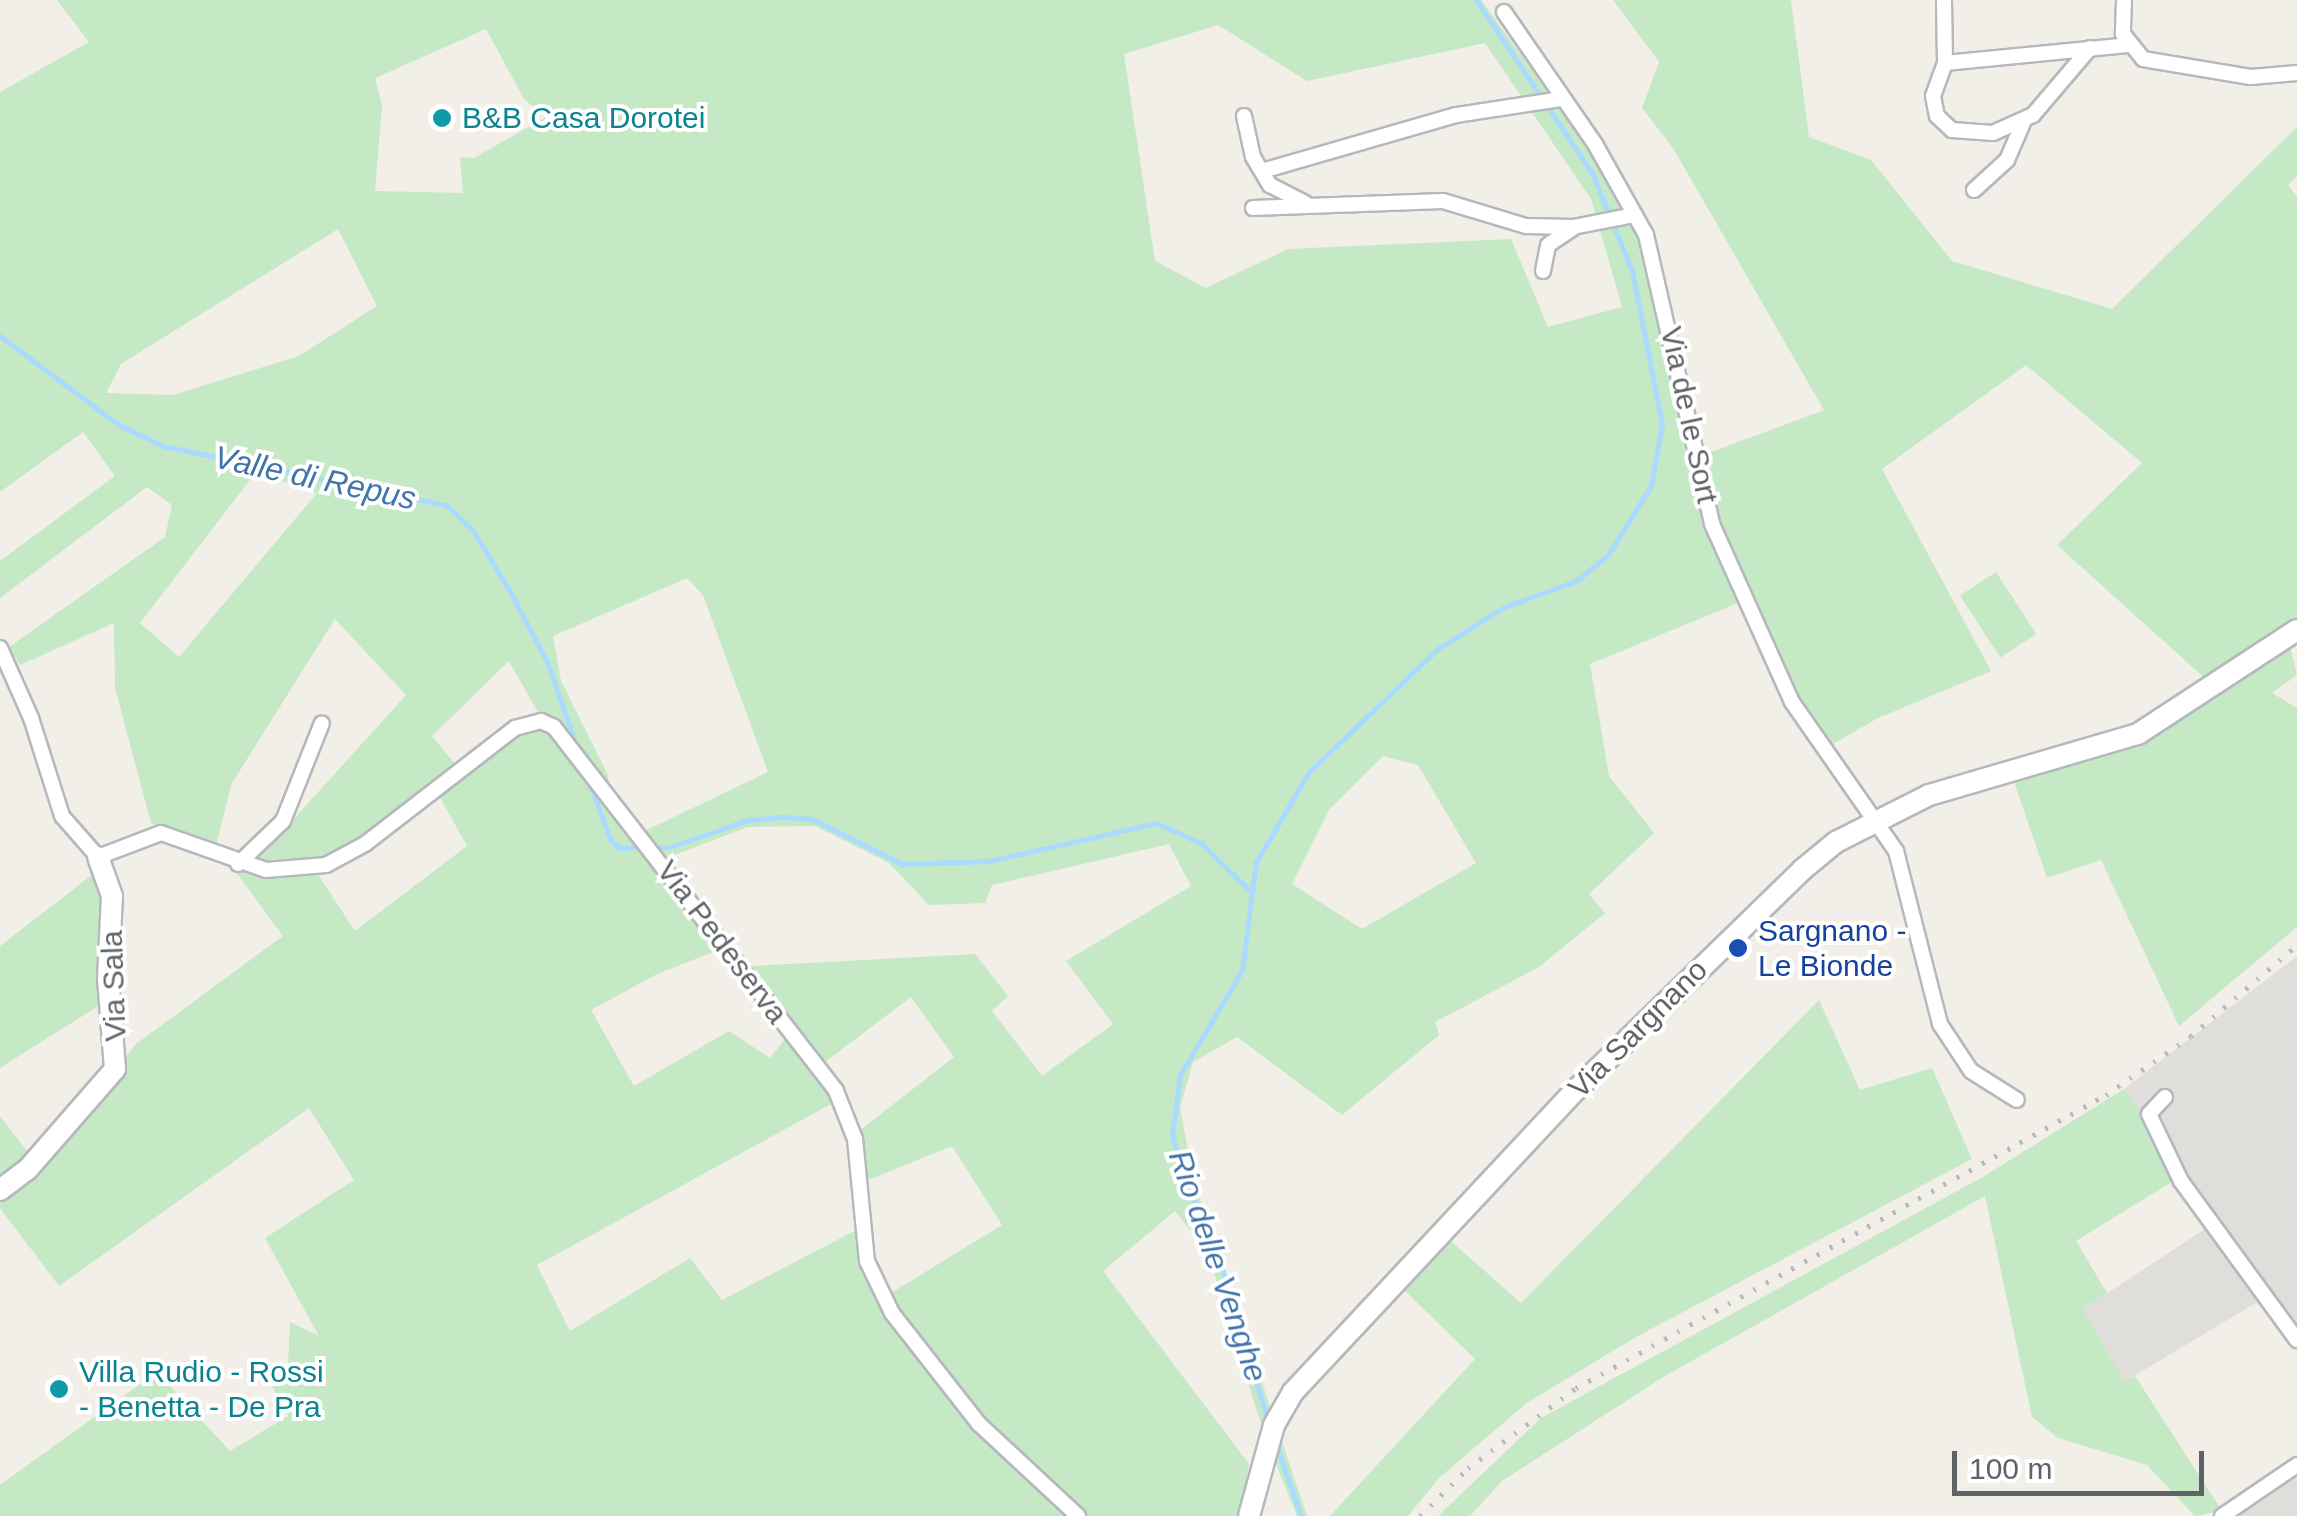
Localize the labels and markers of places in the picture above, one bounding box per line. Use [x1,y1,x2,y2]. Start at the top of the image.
place label: B&B Casa Dorotei [462,100,705,136]
marker: B&B Casa Dorotei [431,107,453,129]
place label: Sargnano - Le Bionde [1758,913,1906,984]
marker: Sargnano - Le Bionde [1727,937,1749,959]
place label: Villa Rudio - Rossi - Benetta - De Pra [79,1354,324,1424]
marker: Villa Rudio - Rossi - Benetta - De Pra [48,1378,70,1400]

